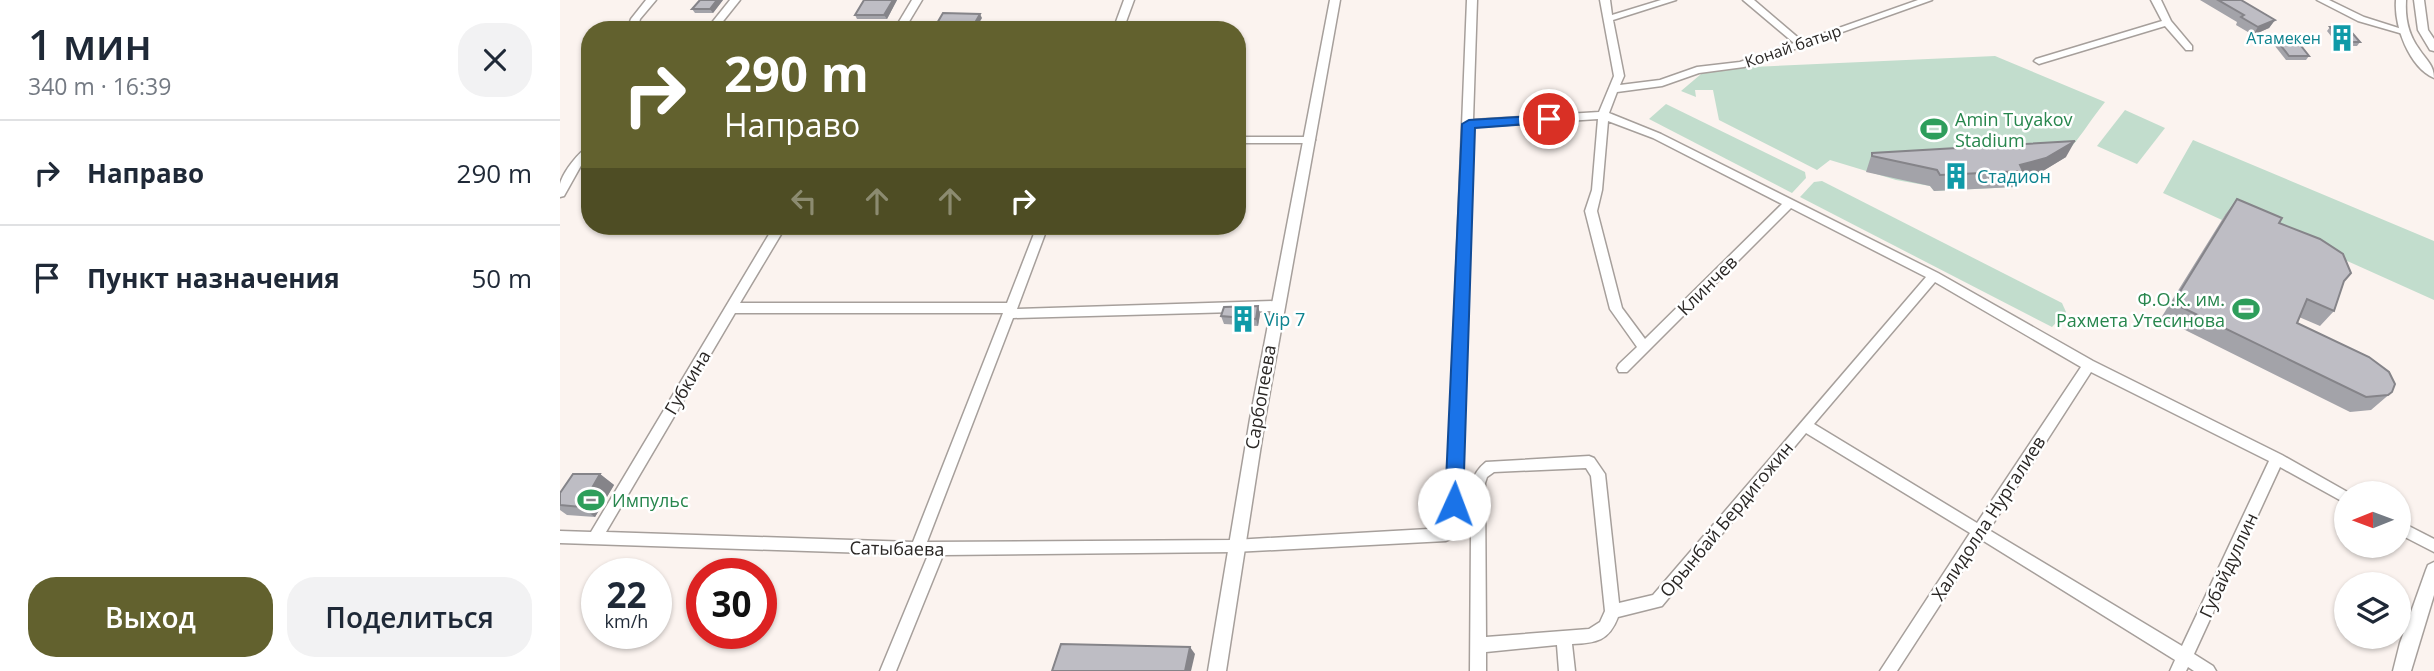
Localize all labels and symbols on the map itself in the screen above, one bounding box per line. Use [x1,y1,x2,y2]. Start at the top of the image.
street label: Конай батыр [1742,19,1844,73]
building icon: Атамекен [2327,23,2357,53]
place label: Атамекен [2246,27,2321,49]
pin [1519,89,1579,149]
place label: Amin Tuyakov Stadium [1955,107,2073,152]
sports icon: Amin Tuyakov Stadium [1919,114,1949,144]
building icon: Стадион [1941,161,1971,191]
place label: Стадион [1977,164,2051,188]
street label: Клинчев [1672,250,1742,320]
place label: Ф.О.К. им. Рахмета Утесинова [2056,287,2225,332]
sports icon: Ф.О.К. им. Рахмета Утесинова [2231,294,2261,324]
building icon: Vip 7 [1228,304,1258,334]
place label: Vip 7 [1264,307,1305,331]
street label: Сарбопеева [1239,343,1281,451]
street label: Губкина [658,345,716,419]
street label: Халидолла Нургалиев [1926,431,2050,605]
street label: Орынбай Бердигожин [1654,436,1798,602]
position arrow [1417,467,1491,541]
north arrow [2334,481,2412,558]
sports icon: Импульс [576,485,606,515]
place label: Импульс [612,488,689,512]
street label: Губайдуллин [2193,509,2263,621]
street label: Сатыбаева [849,535,945,561]
speed limit sign: 30 [686,558,777,649]

